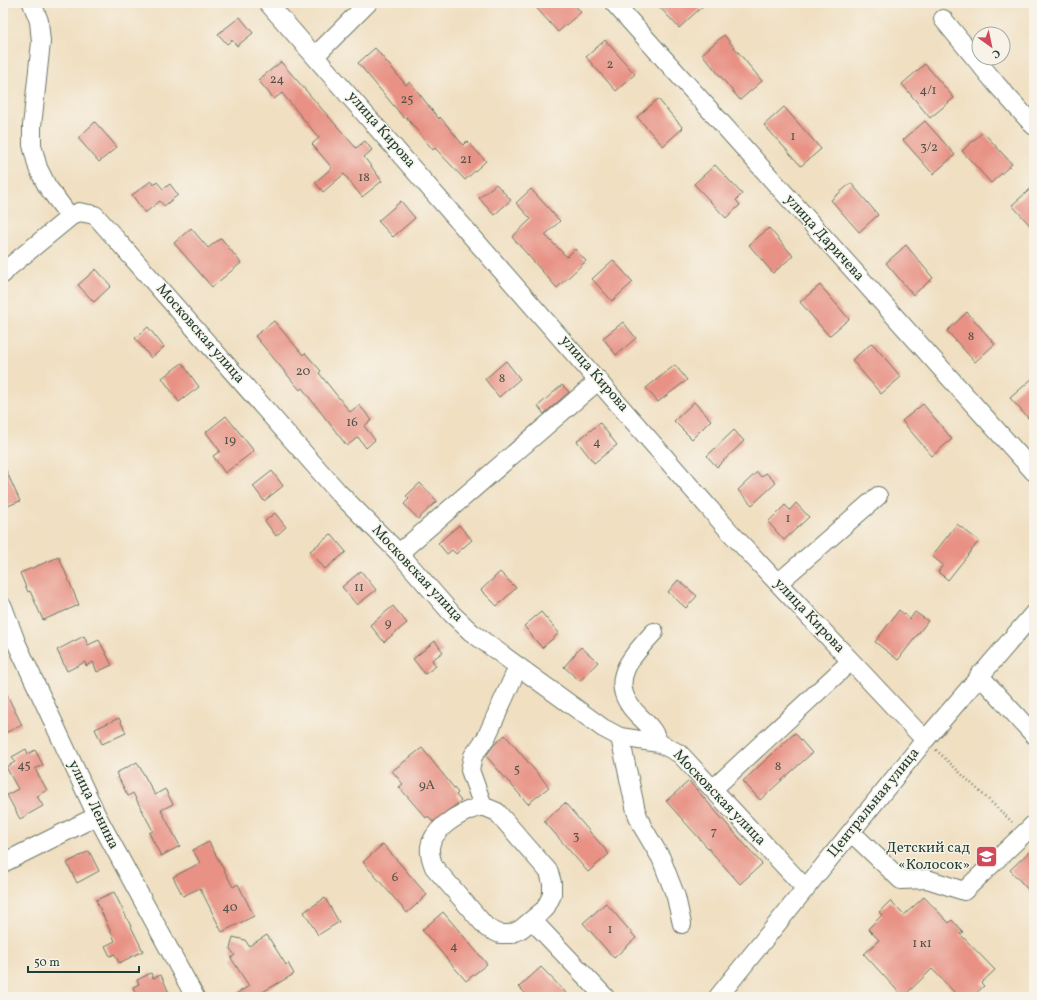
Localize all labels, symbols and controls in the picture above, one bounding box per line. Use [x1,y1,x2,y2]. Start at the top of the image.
north arrow [971,26,1011,66]
text: С [989,45,1003,61]
house number: 2 [607,56,614,74]
house number: 24 [270,71,284,89]
house number: 4/1 [919,82,937,100]
street label: улица Кирова [342,87,420,173]
house number: 25 [400,91,414,109]
house number: 1 [790,128,796,146]
house number: 3/2 [920,139,938,157]
house number: 21 [460,151,472,169]
house number: 18 [358,169,370,187]
street label: улица Даричева [779,190,869,286]
street label: Московская улица [151,280,249,388]
house number: 8 [968,328,974,346]
street label: улица Кирова [555,331,633,417]
house number: 20 [296,363,311,381]
house number: 8 [499,370,505,388]
house number: 16 [346,414,358,432]
house number: 19 [224,432,236,450]
house number: 4 [593,434,601,452]
house number: 1 [785,510,791,528]
street label: Московская улица [366,521,468,627]
street label: улица Кирова [769,574,849,658]
house number: 11 [354,579,364,597]
house number: 9 [385,615,392,633]
street label: Центральная улица [823,744,925,862]
street label: Московская улица [668,745,770,851]
house number: 45 [17,757,31,775]
street label: улица Ленина [62,757,124,853]
house number: 8 [775,758,781,776]
house number: 5 [514,761,520,779]
house number: 9А [419,777,435,795]
house number: 7 [711,823,717,841]
house number: 3 [573,828,580,846]
place label: Детский сад «Колосок» [886,838,971,876]
school or university icon: Детский сад «Колосок» [973,844,999,870]
house number: 6 [392,869,399,887]
house number: 40 [222,899,238,917]
house number: 1 [607,921,613,939]
house number: 1 к1 [912,935,932,953]
house number: 4 [450,938,458,956]
scale bar [28,948,139,974]
text: 50 m [34,955,60,971]

